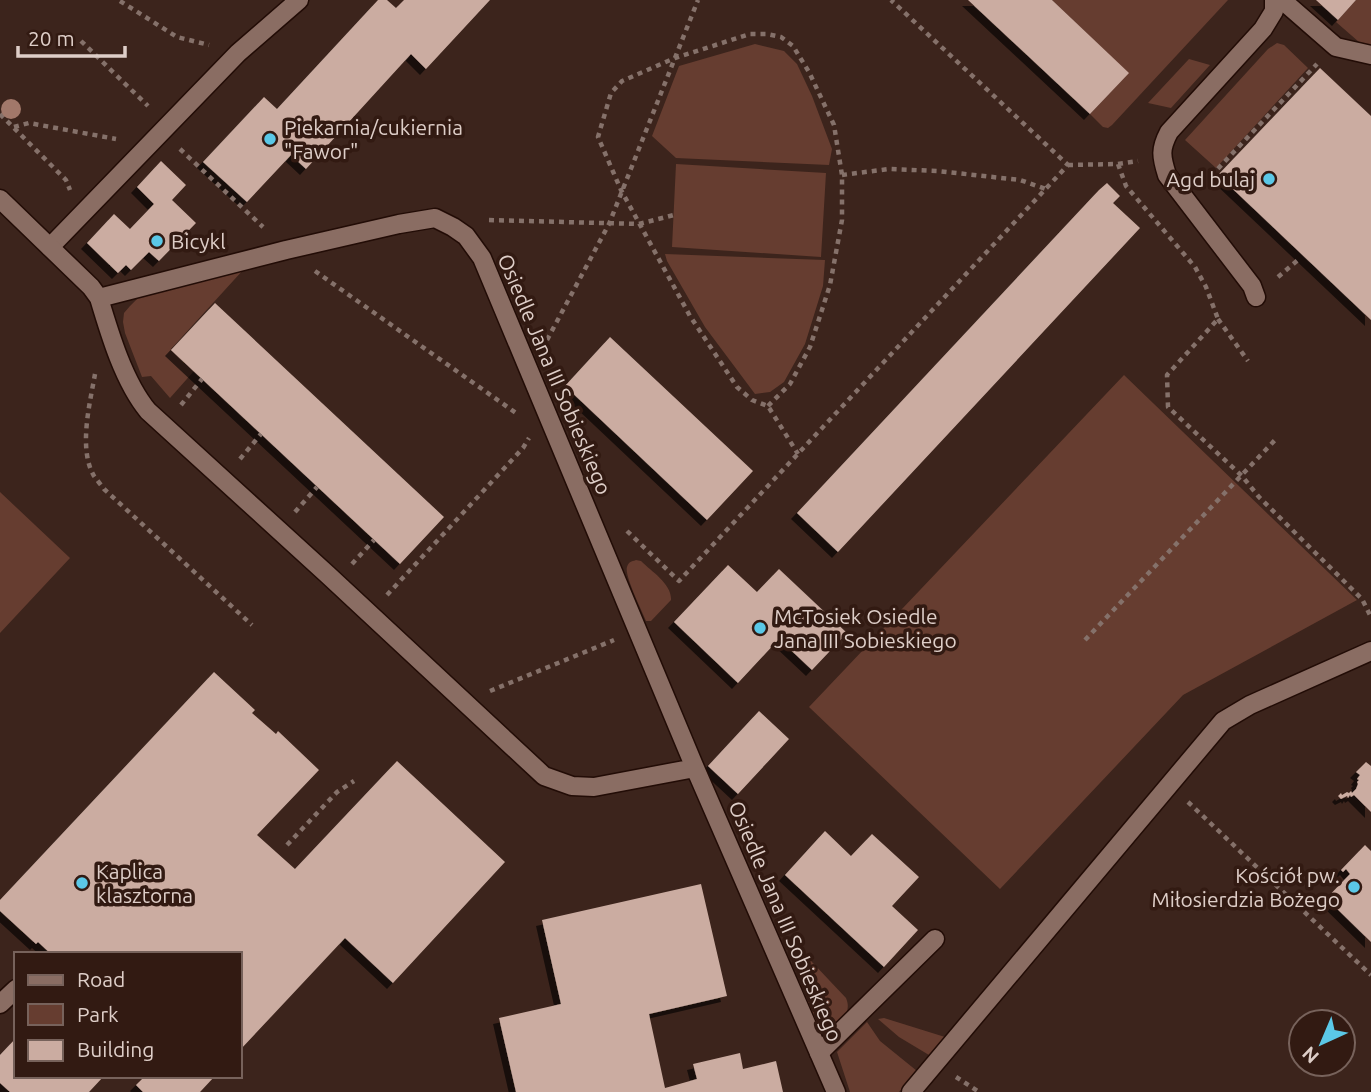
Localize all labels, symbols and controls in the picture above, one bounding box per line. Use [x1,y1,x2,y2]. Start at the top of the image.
scale bar [18,14,124,58]
text: 20 m [28,26,75,50]
place label: Piekarnia/cukiernia "Fawor" [284,115,463,163]
marker: Piekarnia/cukiernia "Fawor" [262,131,278,147]
place label: Agd bulaj [1166,167,1255,191]
marker: Agd bulaj [1261,171,1277,187]
place label: Bicykl [171,229,226,253]
marker: Bicykl [149,233,165,249]
street label: Osiedle Jana III Sobieskiego [493,250,617,498]
place label: McTosiek Osiedle Jana III Sobieskiego [774,604,957,652]
marker: McTosiek Osiedle Jana III Sobieskiego [752,620,768,636]
street label: Osiedle Jana III Sobieskiego [724,797,848,1045]
place label: Kaplica klasztorna [96,859,193,907]
place label: Kościół pw. Miłosierdzia Bożego [1152,863,1340,911]
marker: Kaplica klasztorna [74,875,90,891]
marker: Kościół pw. Miłosierdzia Bożego [1346,879,1362,895]
legend [14,952,242,1078]
text: Road [77,967,125,991]
text: Park [77,1002,119,1026]
north arrow [1287,1008,1357,1078]
text: Building [77,1037,154,1061]
text: N [1297,1042,1323,1068]

